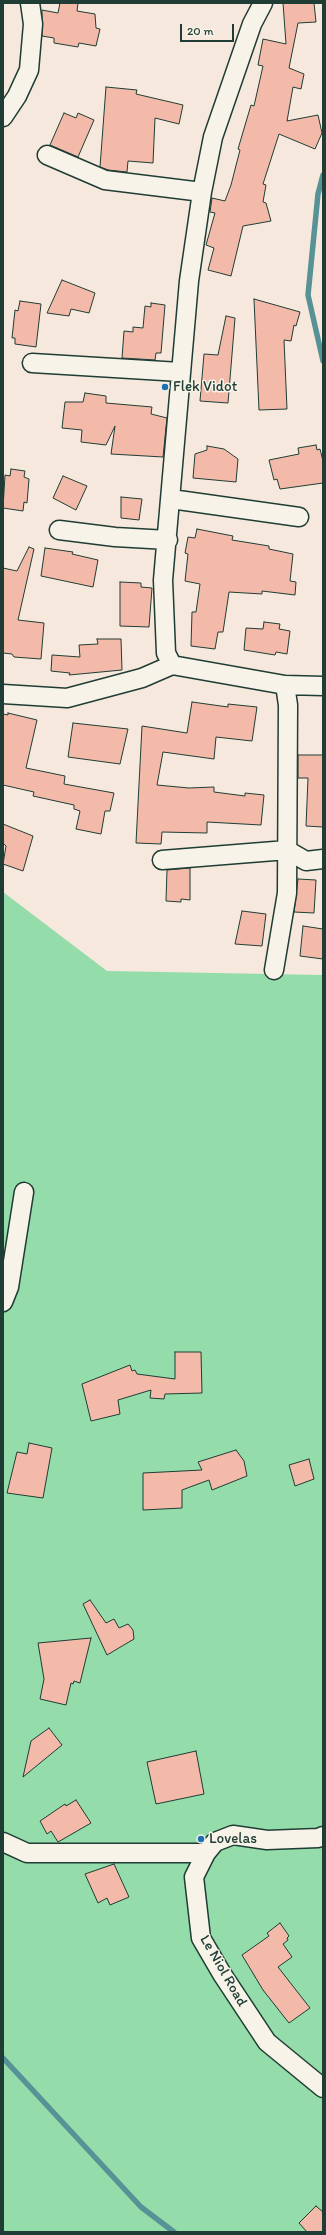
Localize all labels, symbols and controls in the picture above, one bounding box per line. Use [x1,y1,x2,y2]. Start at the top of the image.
scale bar [182,16,236,42]
text: 20 m [187,24,214,38]
place label: Flek Vidot [173,378,237,396]
marker: Flek Vidot [160,382,170,392]
place label: Lovelas [209,1830,257,1848]
marker: Lovelas [196,1834,206,1844]
street label: Le Niol Road [195,1932,251,2010]

